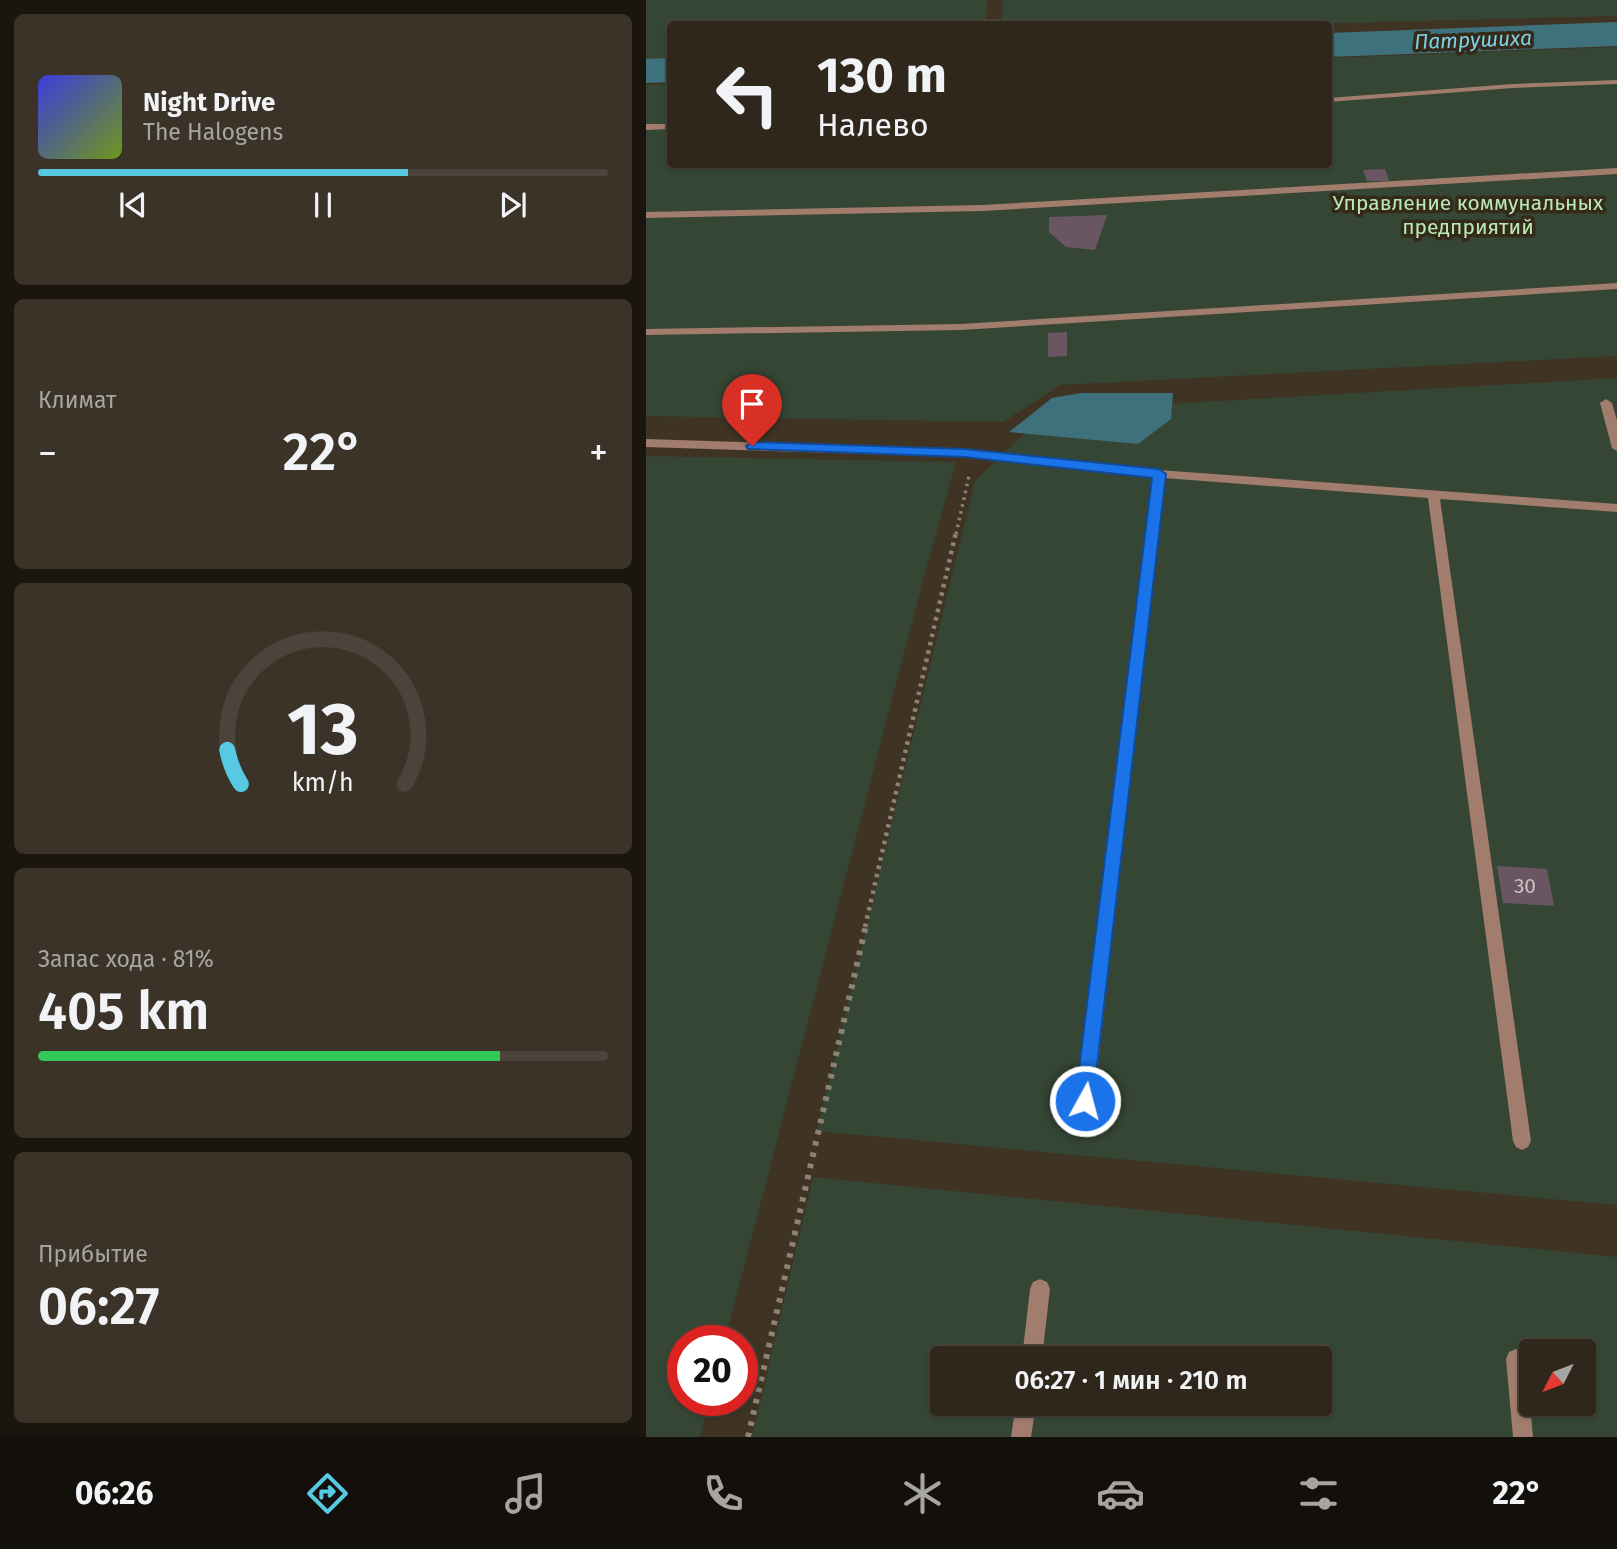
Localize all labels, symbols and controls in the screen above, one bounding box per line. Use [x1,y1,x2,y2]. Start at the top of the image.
water label: Патрушиха [1414,25,1532,55]
text: 130 m [817,46,947,105]
icon: left [702,49,793,140]
text: Night Drive [143,87,275,118]
text: Налево [817,106,929,144]
text: The Halogens [143,118,283,146]
icon: previous [114,186,152,224]
icon: pause [304,186,342,224]
icon: next [494,186,532,224]
park label: Управление коммунальных предприятий [1333,190,1604,240]
pin [722,374,782,446]
icon: arrive [733,385,771,423]
text: Климат [38,386,116,414]
text: 22° [283,421,363,484]
text: − [38,430,57,476]
text: + [589,430,608,476]
text: 13 [287,687,359,774]
text: km/h [292,768,354,798]
house number: 30 [1514,873,1536,899]
text: Запас хода · 81% [38,945,214,973]
text: 405 km [38,980,209,1043]
position arrow [1048,1064,1122,1138]
text: Прибытие [38,1240,148,1268]
text: 06:27 [38,1275,160,1338]
speed limit sign: 20 [667,1325,758,1416]
north arrow [1519,1339,1596,1416]
map controls [1519,1339,1596,1416]
text: 06:27 · 1 мин · 210 m [1014,1365,1248,1396]
icon: directions [303,1469,352,1518]
icon: music [501,1469,550,1518]
icon: phone [699,1469,748,1518]
icon: climate [898,1469,947,1518]
icon: car [1096,1469,1145,1518]
icon: filters [1294,1469,1343,1518]
text: 06:26 [75,1474,154,1512]
text: 22° [1493,1474,1542,1512]

